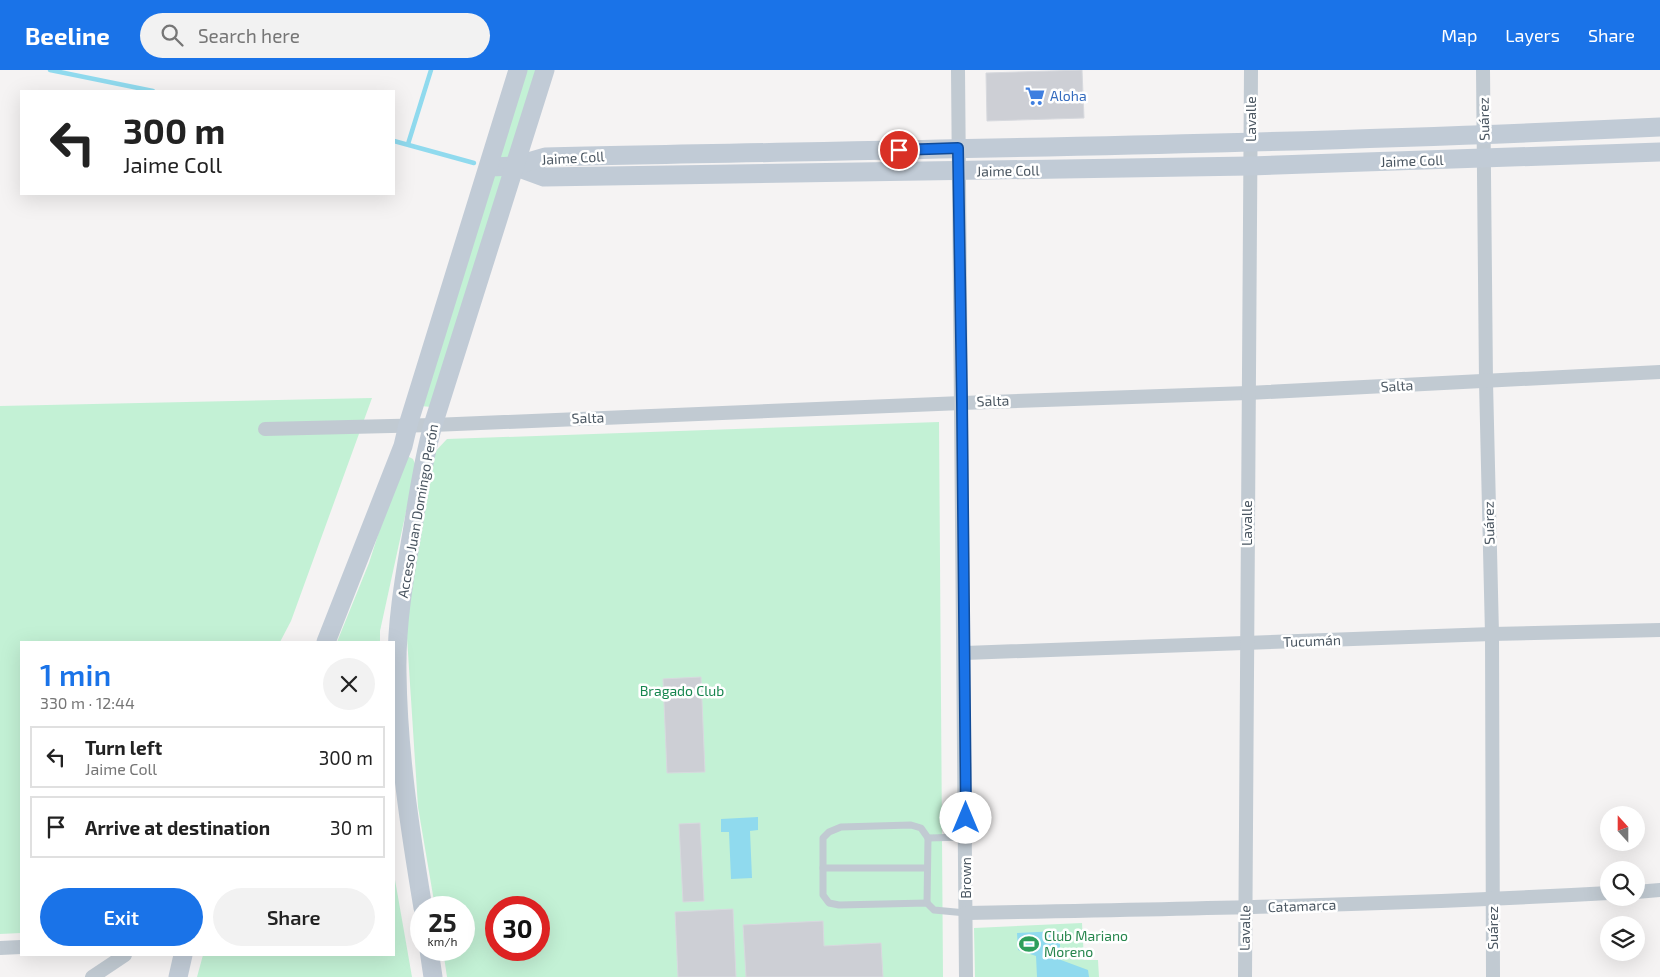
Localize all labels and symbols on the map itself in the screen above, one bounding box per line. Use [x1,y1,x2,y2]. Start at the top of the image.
supermarket icon: Aloha [1024,85,1046,107]
place label: Aloha [1050,87,1087,104]
street label: Lavalle [1242,96,1259,142]
street label: Suárez [1475,97,1492,141]
pin [878,129,920,171]
street label: Jaime Coll [541,147,606,168]
street label: Jaime Coll [1380,151,1445,170]
street label: Jaime Coll [976,161,1041,180]
street label: Salta [1380,376,1414,395]
street label: Salta [976,391,1010,410]
street label: Salta [571,408,605,427]
street label: Acceso Juan Domingo Perón [394,423,441,599]
street label: Lavalle [1238,500,1255,546]
street label: Suárez [1480,501,1497,545]
street label: Tucumán [1283,631,1341,650]
park label: Bragado Club [640,682,724,699]
position arrow [939,791,991,843]
north arrow [1600,806,1645,851]
street label: Brown [957,857,974,899]
speed limit sign: 30 [485,896,550,961]
street label: Catamarca [1267,896,1337,915]
street label: Lavalle [1236,905,1253,951]
street label: Suárez [1484,906,1501,950]
place label: Club Mariano Moreno [1044,927,1128,960]
sports icon: Club Mariano Moreno [1018,933,1040,955]

